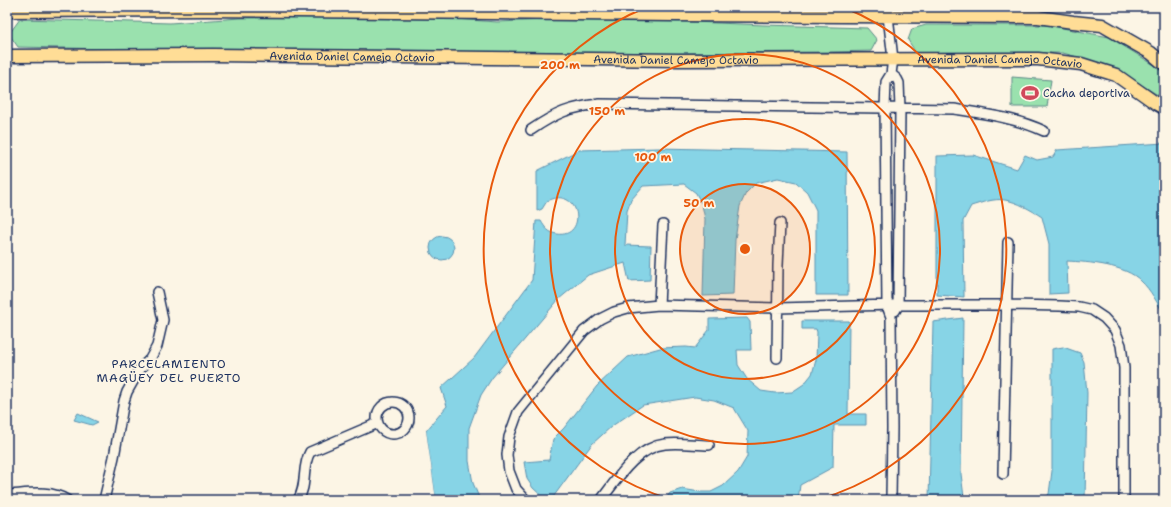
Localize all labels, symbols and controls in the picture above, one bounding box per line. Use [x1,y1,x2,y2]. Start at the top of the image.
street label: Avenida Daniel Camejo Octavio [269,48,435,65]
street label: Avenida Daniel Camejo Octavio [917,51,1084,72]
street label: Avenida Daniel Camejo Octavio [593,52,759,68]
text: 200 m [540,57,580,73]
sports icon: Cacha deportiva [1020,83,1040,103]
place label: Cacha deportiva [1043,86,1130,101]
text: 150 m [589,103,625,119]
text: 100 m [635,149,672,165]
text: 50 m [684,195,715,211]
centre of rings [738,242,752,256]
district label: PARCELAMIENTO MAGÜEY DEL PUERTO [97,356,241,386]

